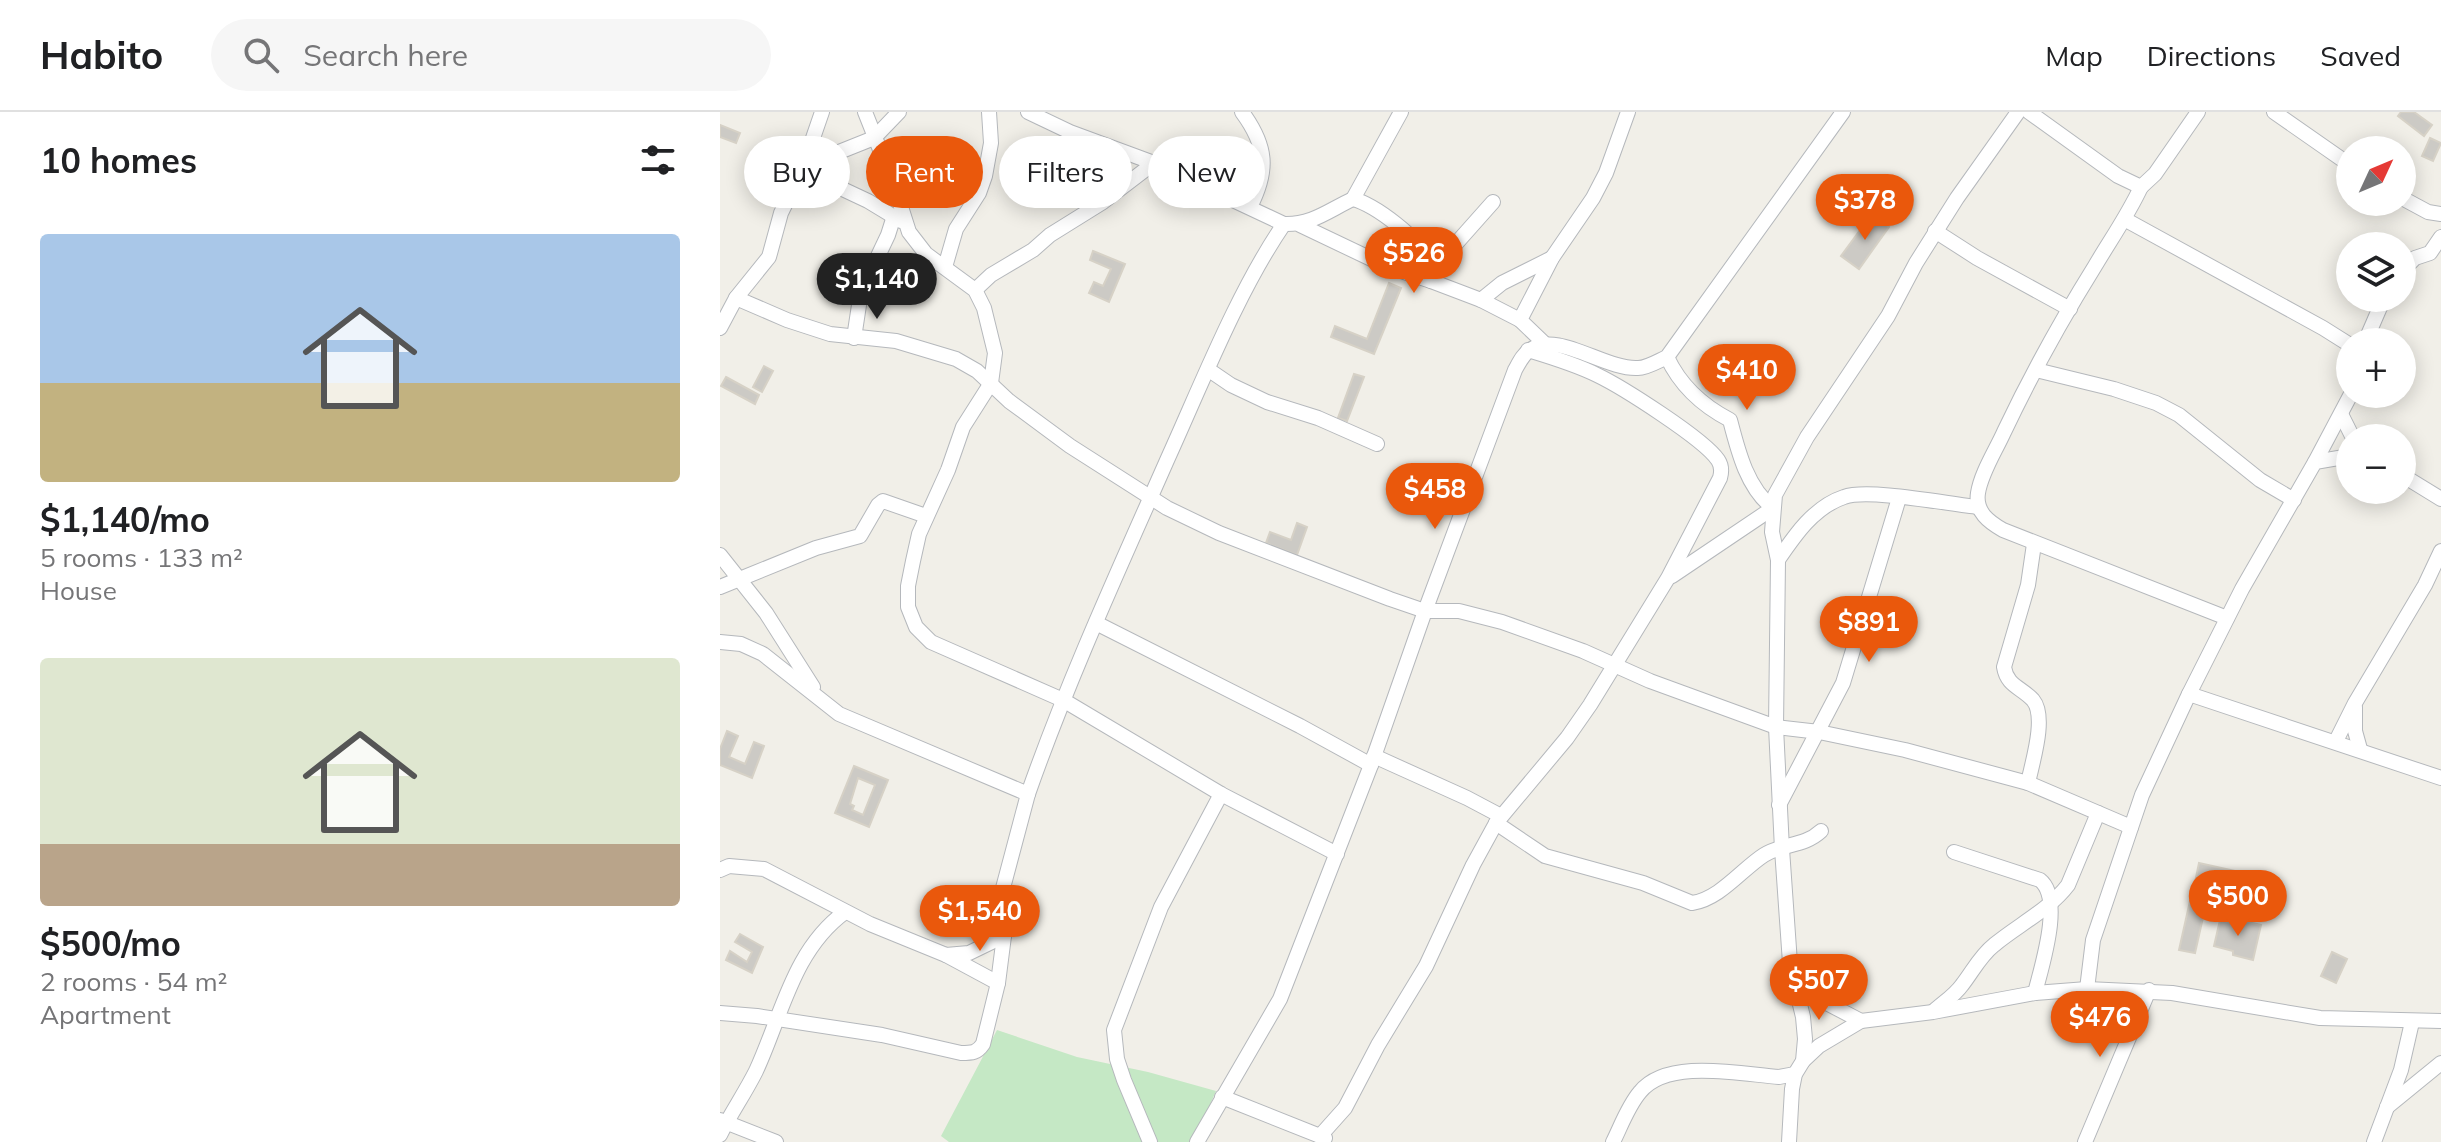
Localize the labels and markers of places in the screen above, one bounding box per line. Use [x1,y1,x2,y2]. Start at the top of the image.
pin: $378 [1818,174,1912,242]
pin: $526 [1367,227,1461,295]
pin: $1,140 [812,253,942,321]
pin: $410 [1700,344,1794,412]
pin: $458 [1388,463,1482,531]
pin: $891 [1822,596,1916,664]
pin: $500 [2191,870,2285,938]
pin: $1,540 [915,885,1045,953]
pin: $507 [1772,954,1866,1022]
pin: $476 [2053,991,2147,1059]

